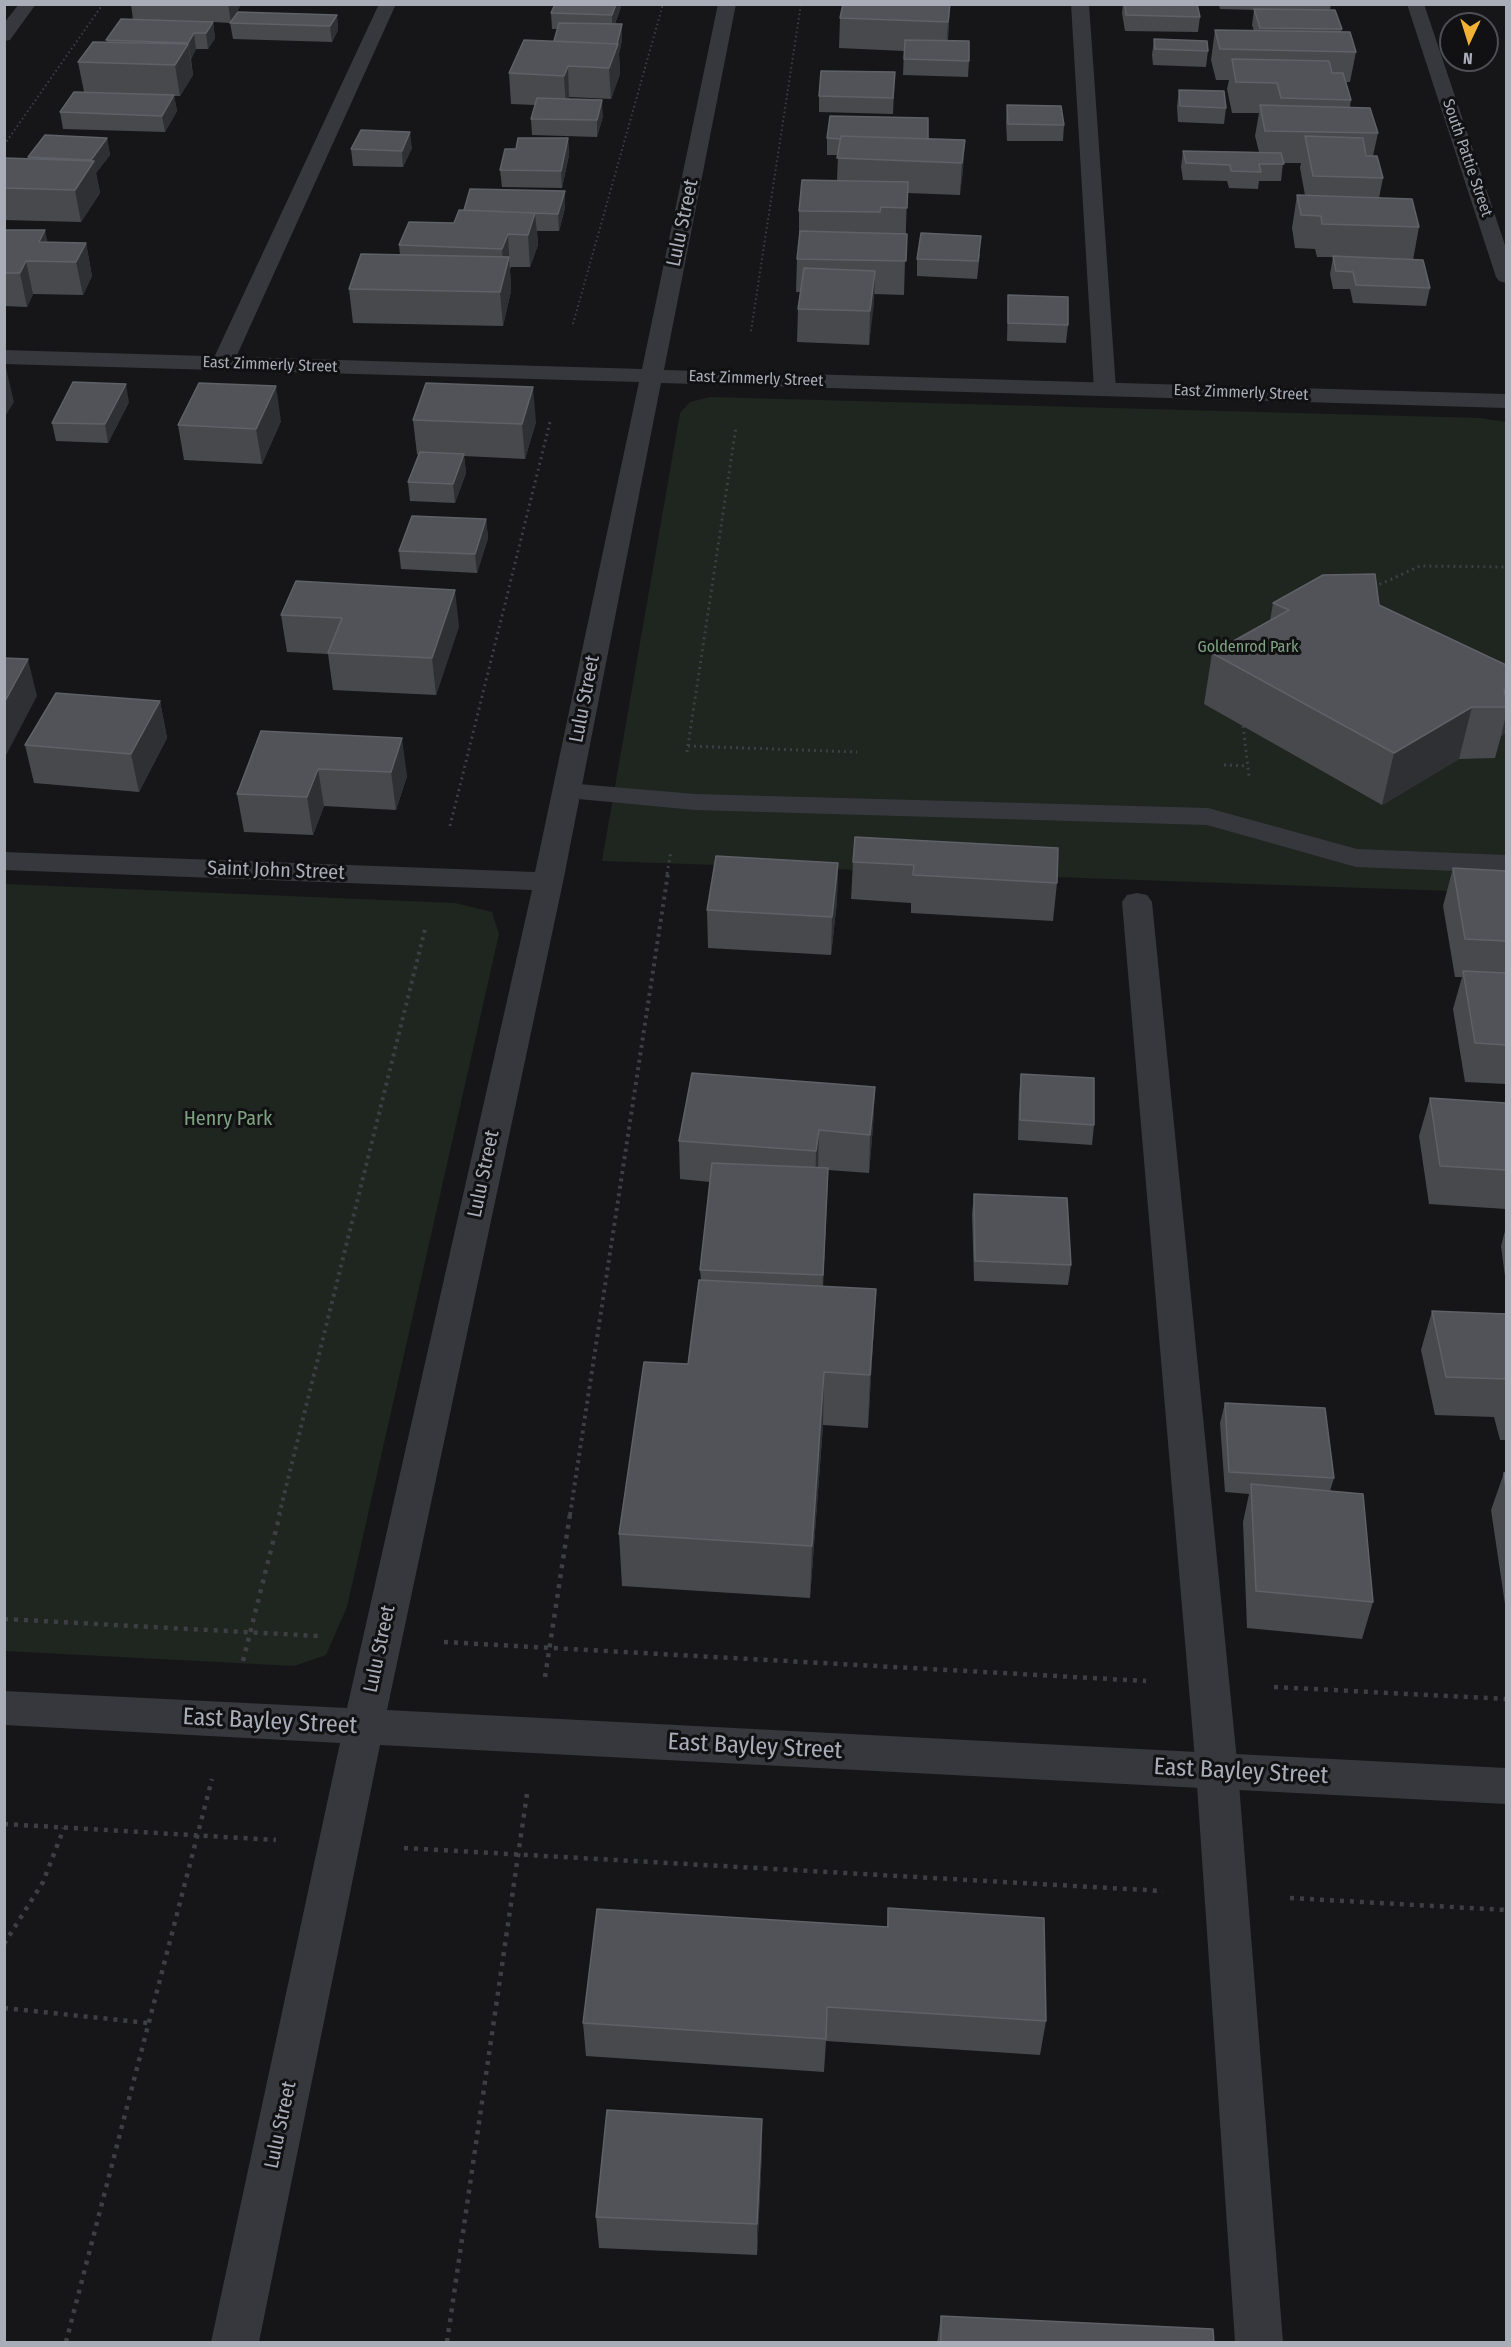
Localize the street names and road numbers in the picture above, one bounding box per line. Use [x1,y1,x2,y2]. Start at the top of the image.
street label: South Pattie Street [1438,97,1496,219]
street label: Lulu Street [662,177,704,269]
street label: East Zimmerly Street [202,353,338,377]
street label: East Zimmerly Street [688,367,824,391]
street label: East Zimmerly Street [1173,381,1309,405]
street label: Lulu Street [565,653,605,745]
street label: Saint John Street [207,857,345,885]
street label: Lulu Street [463,1128,505,1220]
street label: Lulu Street [359,1603,401,1695]
street label: East Bayley Street [182,1703,358,1741]
street label: East Bayley Street [667,1728,843,1766]
street label: East Bayley Street [1153,1753,1329,1791]
street label: Lulu Street [260,2079,302,2171]

